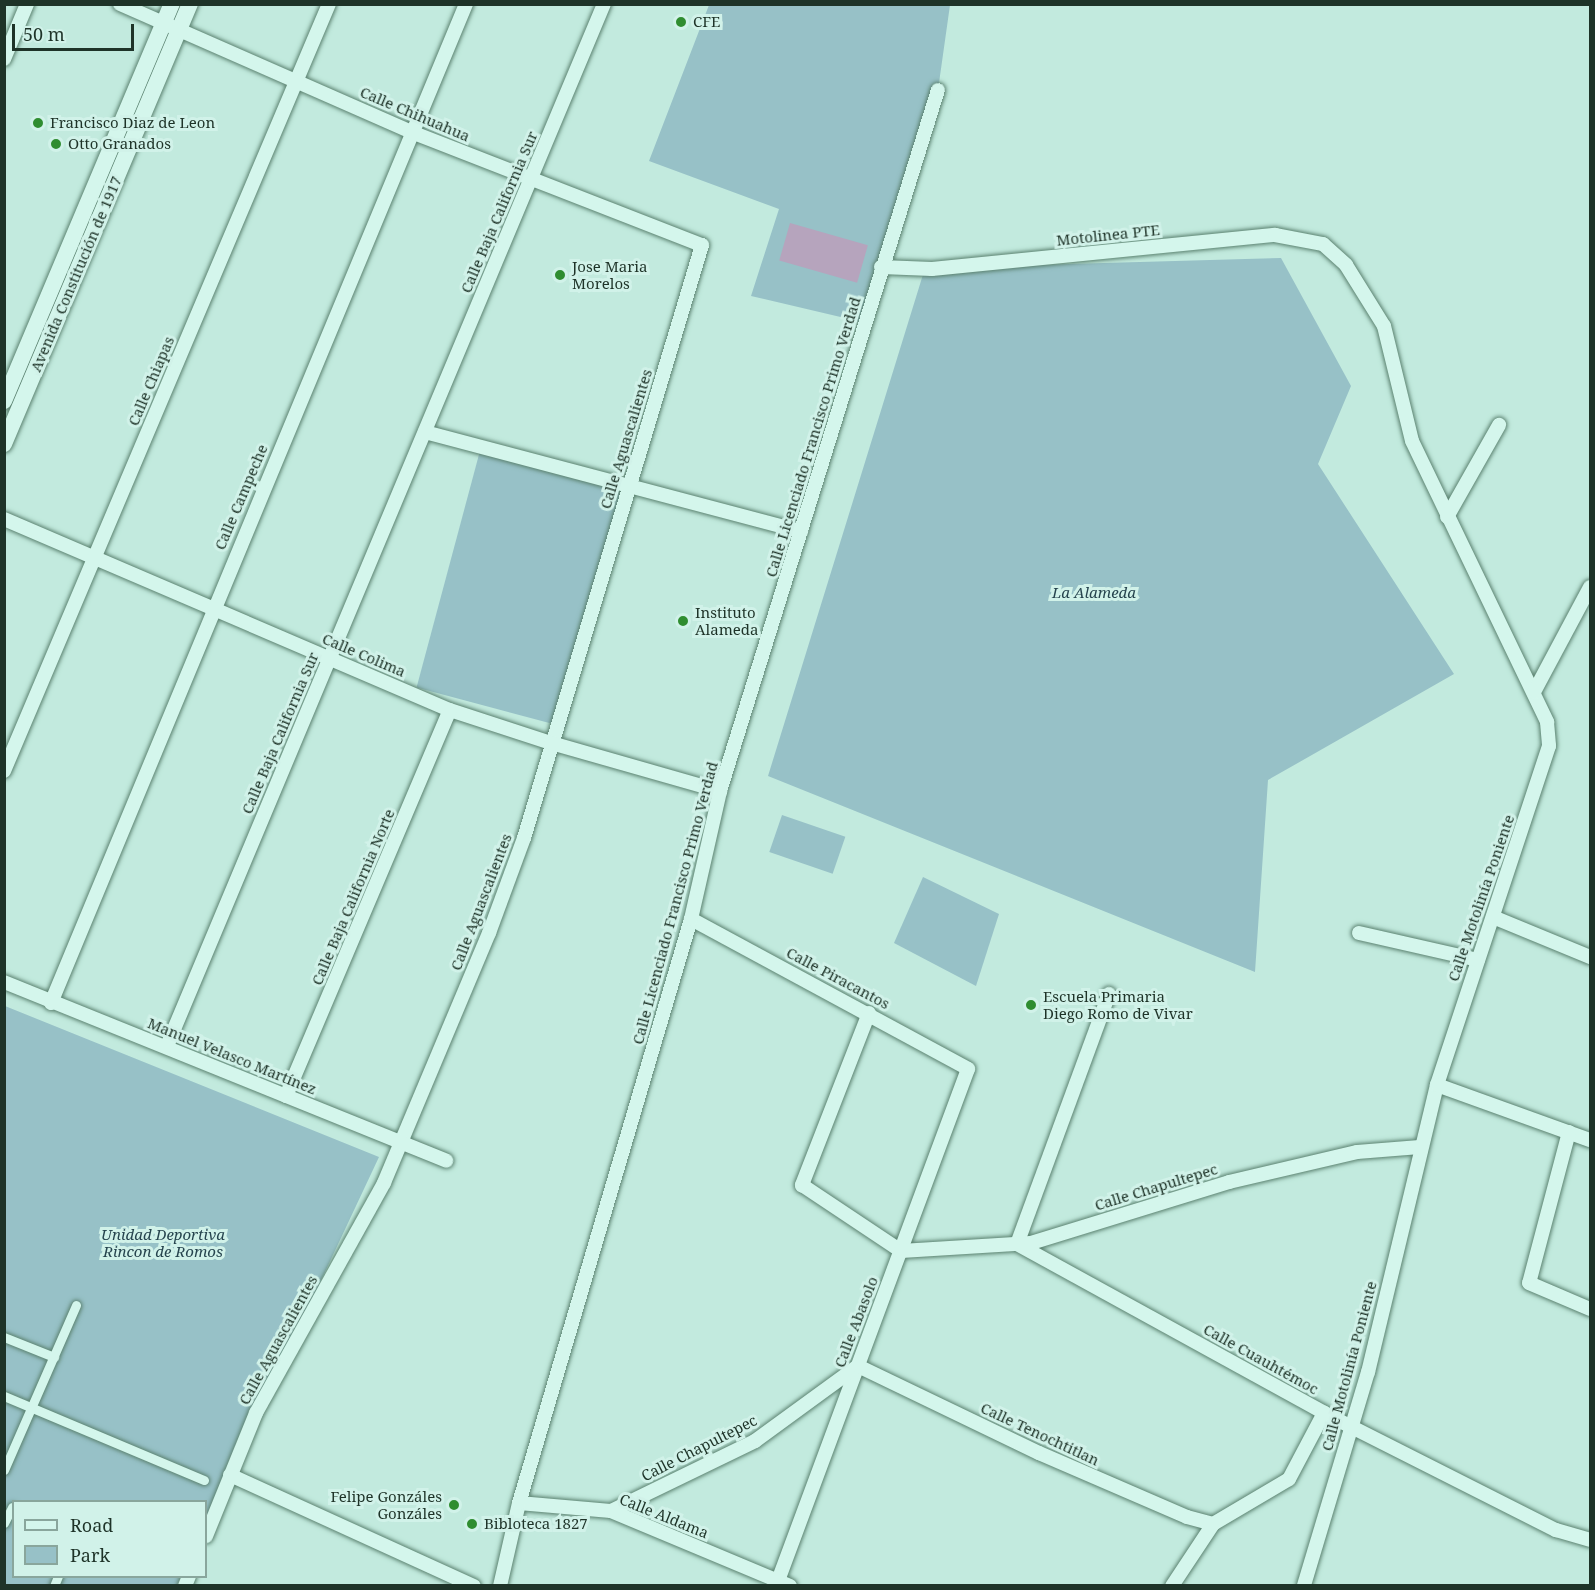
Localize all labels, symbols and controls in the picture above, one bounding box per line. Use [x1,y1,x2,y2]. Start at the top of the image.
scale bar [15,12,136,50]
place label: CFE [693,13,720,31]
marker: CFE [674,15,688,29]
text: 50 m [23,22,65,46]
street label: Calle Chihuahua [357,83,473,145]
place label: Francisco Diaz de Leon [50,114,215,132]
marker: Francisco Diaz de Leon [31,116,45,130]
street label: Calle Baja California Sur [457,128,541,296]
place label: Otto Granados [68,135,171,153]
marker: Otto Granados [49,137,63,151]
street label: Avenida Constitución de 1917 [27,174,125,374]
street label: Motolinea PTE [1055,221,1161,249]
place label: Jose Maria Morelos [572,257,648,292]
marker: Jose Maria Morelos [553,268,567,282]
street label: Calle Licenciado Francisco Primo Verdad [762,295,864,579]
street label: Calle Chiapas [124,334,178,428]
street label: Calle Aguascalientes [596,367,656,511]
street label: Calle Campeche [211,442,271,552]
park label: La Alameda [1052,584,1136,602]
place label: Instituto Alameda [695,603,759,638]
marker: Instituto Alameda [676,614,690,628]
street label: Calle Colima [320,629,408,681]
street label: Calle Baja California Sur [238,649,322,817]
street label: Calle Licenciado Francisco Primo Verdad [629,760,721,1046]
street label: Calle Baja California Norte [308,806,398,988]
street label: Calle Motolinía Poniente [1444,812,1518,984]
street label: Calle Aguascalientes [447,831,515,973]
street label: Calle Piracantos [783,943,893,1013]
place label: Escuela Primaria Diego Romo de Vivar [1043,987,1193,1022]
marker: Escuela Primaria Diego Romo de Vivar [1024,998,1038,1012]
street label: Manuel Velasco Martínez [145,1014,319,1098]
street label: Calle Chapultepec [1092,1160,1220,1214]
park label: Unidad Deportiva Rincon de Romos [101,1225,225,1260]
street label: Calle Aguascalientes [235,1272,321,1408]
street label: Calle Abasolo [830,1274,882,1370]
street label: Calle Motolinía Poniente [1318,1279,1380,1453]
street label: Calle Cuauhtémoc [1200,1320,1322,1398]
street label: Calle Tenochtitlan [978,1399,1102,1469]
street label: Calle Chapultepec [638,1411,760,1485]
place label: Felipe Gonzáles Gonzáles [331,1487,442,1522]
street label: Calle Aldama [617,1490,711,1542]
marker: Felipe Gonzáles Gonzáles [447,1498,461,1512]
legend [12,1500,207,1578]
text: Road [70,1513,113,1537]
place label: Bibloteca 1827 [484,1515,588,1533]
marker: Bibloteca 1827 [465,1517,479,1531]
text: Park [70,1543,110,1567]

